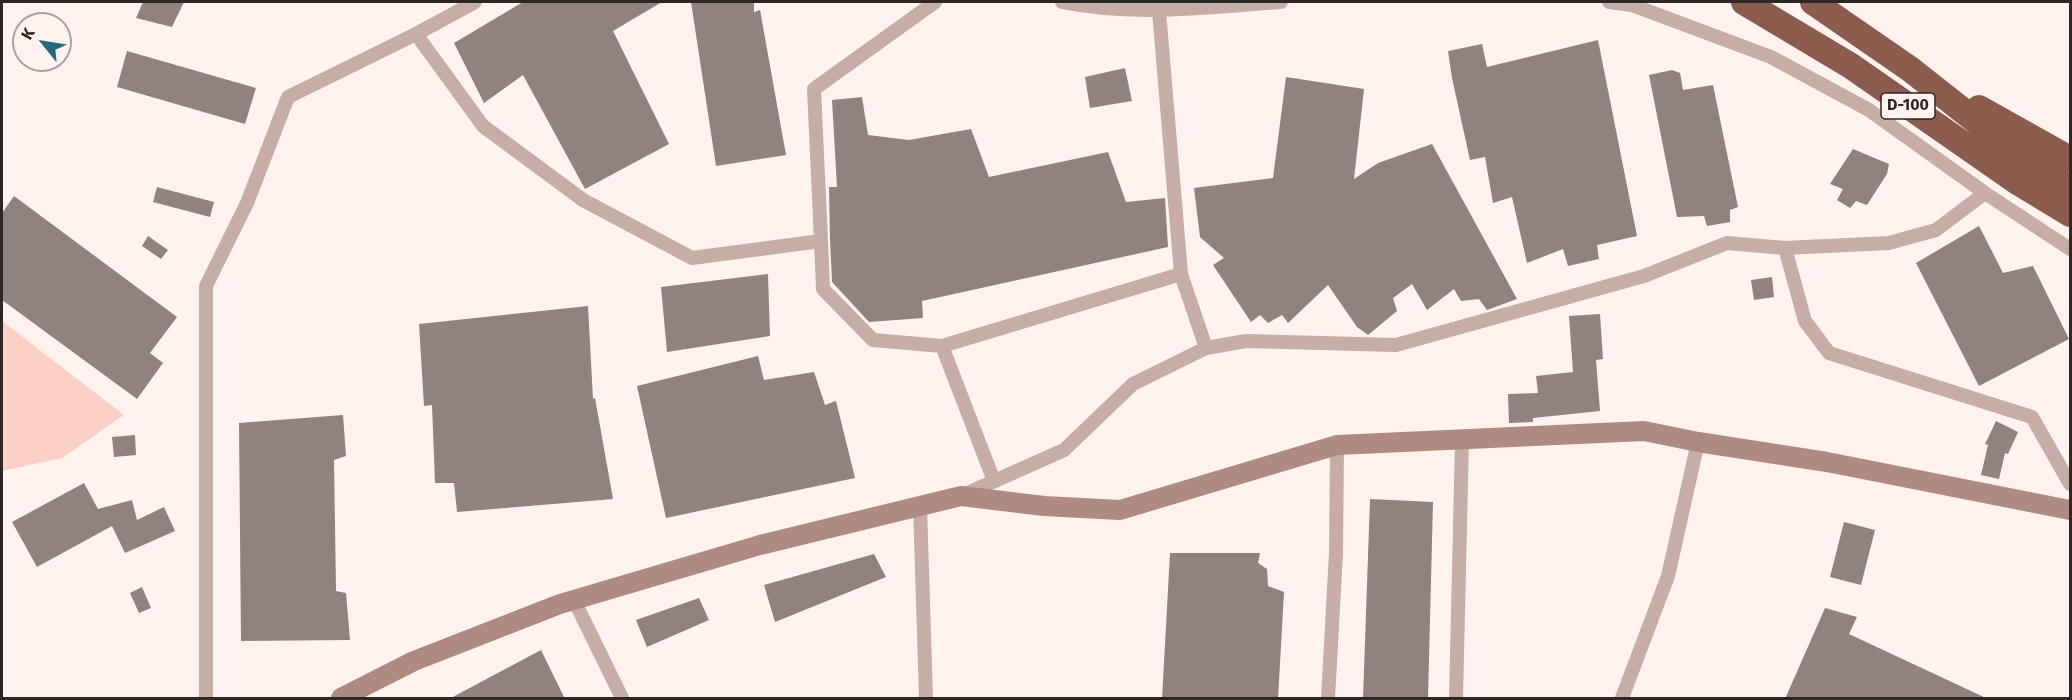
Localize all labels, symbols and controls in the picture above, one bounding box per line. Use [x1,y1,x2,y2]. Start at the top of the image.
north arrow [12,12,72,72]
text: K [17,25,38,43]
road number: D-100 [1881,93,1935,119]

